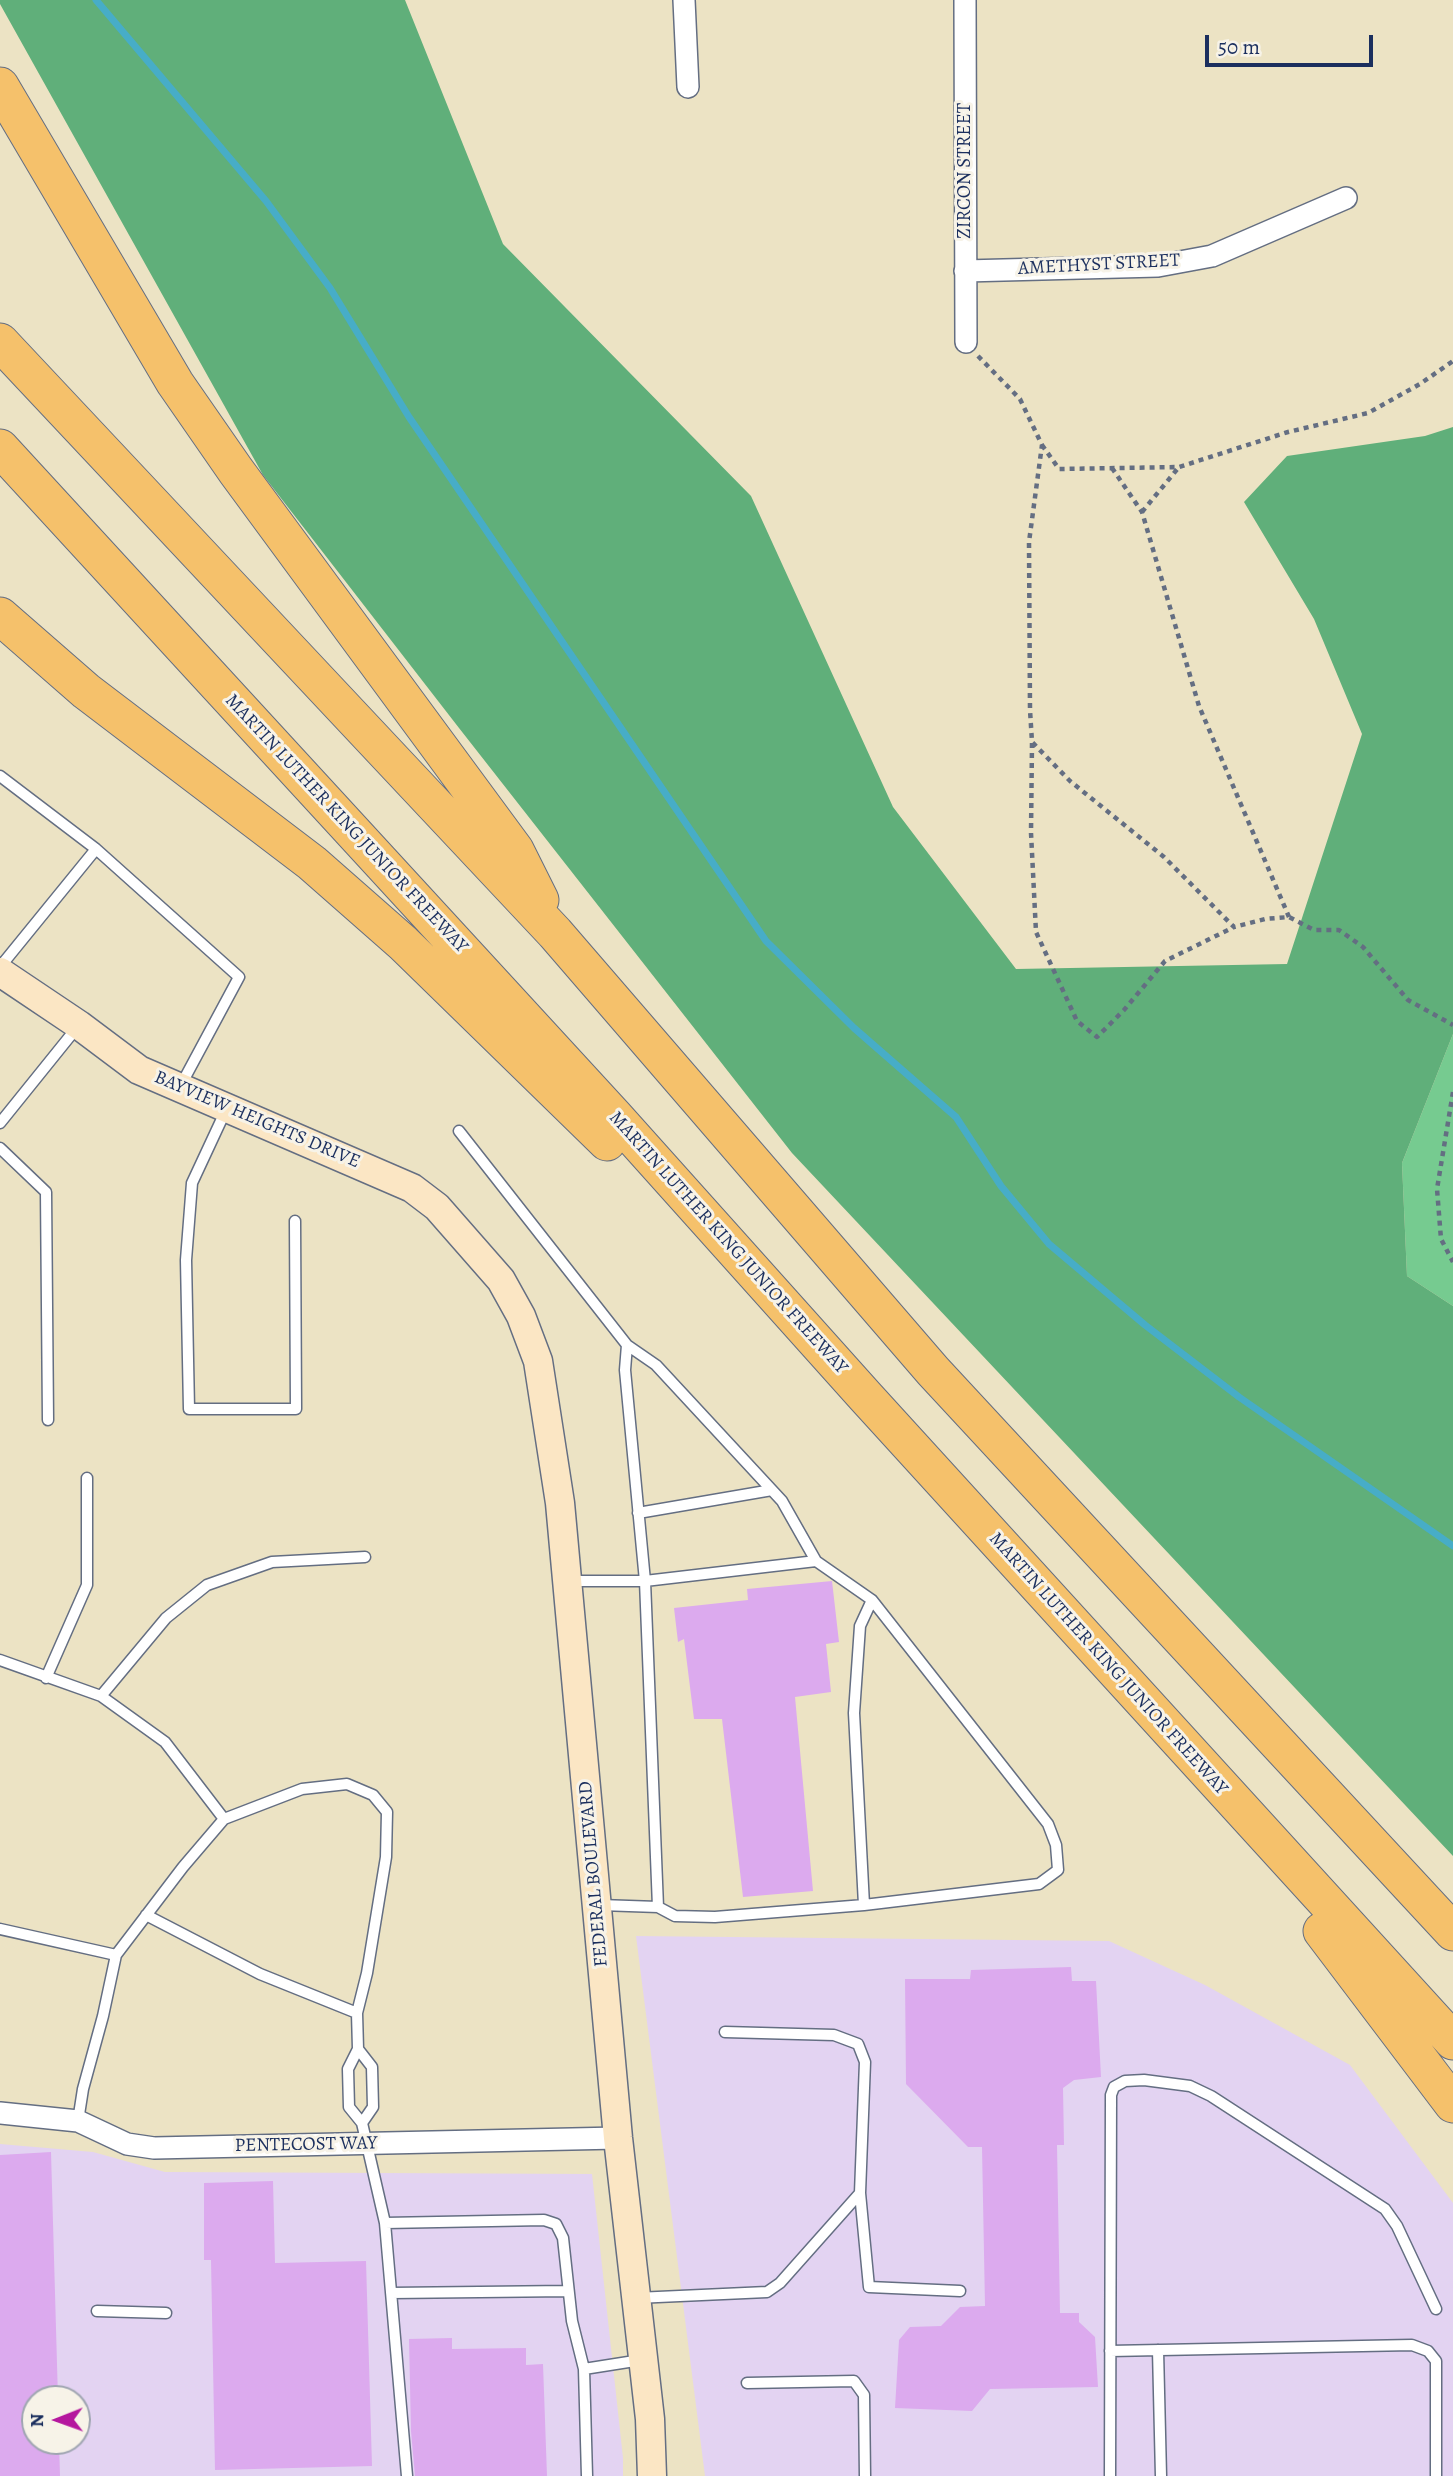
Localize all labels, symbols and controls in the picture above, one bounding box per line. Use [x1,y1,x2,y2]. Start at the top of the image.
scale bar [1208,21,1376,65]
text: 50 m [1218,33,1260,61]
street label: ZIRCON STREET [954,103,976,239]
street label: AMETHYST STREET [1017,249,1181,281]
street label: MARTIN LUTHER KING JUNIOR FREEWAY [220,690,472,958]
street label: BAYVIEW HEIGHTS DRIVE [151,1066,363,1174]
street label: MARTIN LUTHER KING JUNIOR FREEWAY [604,1107,852,1379]
street label: MARTIN LUTHER KING JUNIOR FREEWAY [984,1528,1232,1800]
street label: FEDERAL BOULEVARD [575,1780,613,1968]
street label: PENTECOST WAY [234,2132,378,2158]
north arrow [21,2385,91,2455]
text: N [24,2413,50,2427]

